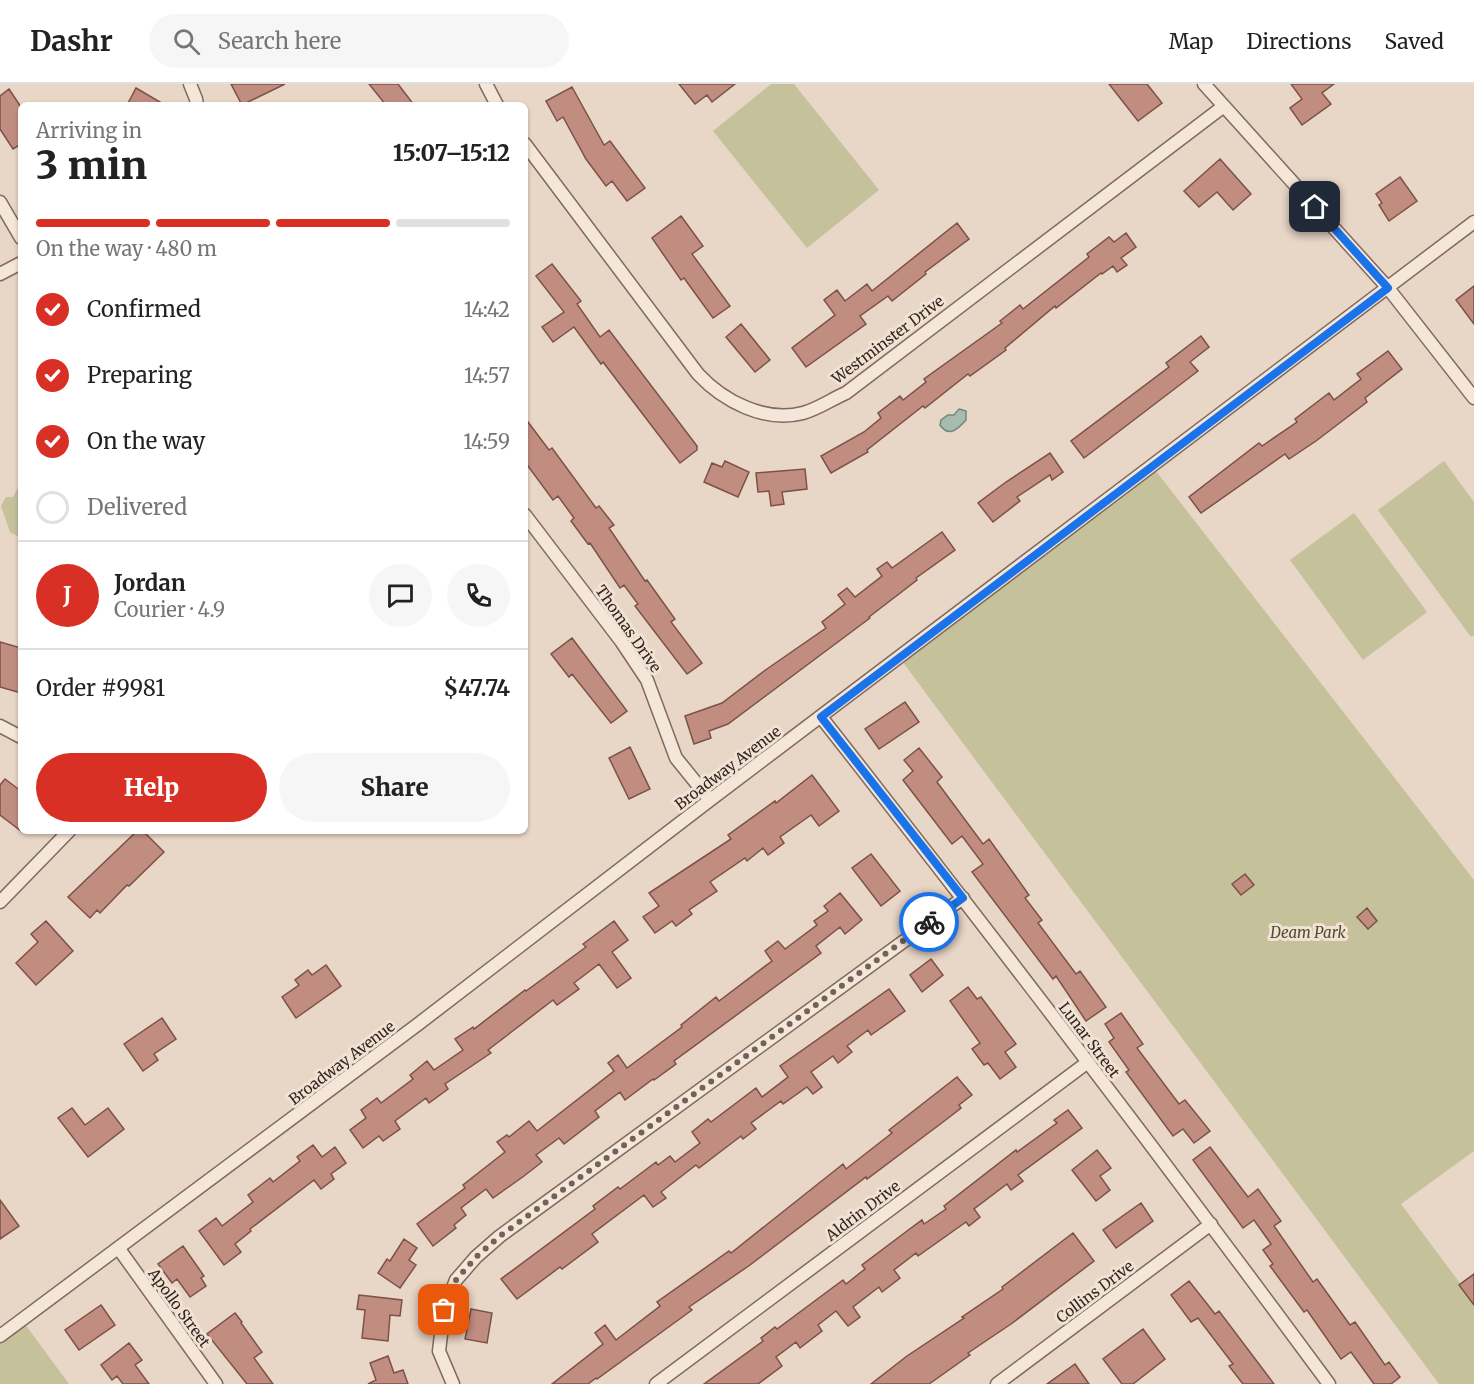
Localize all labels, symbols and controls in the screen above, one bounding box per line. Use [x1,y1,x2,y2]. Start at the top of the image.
search box [149,14,569,68]
text: Dashr [30,23,113,59]
icon: search [170,25,203,58]
text: Search here [218,27,341,55]
text: Map [1169,28,1213,55]
text: Directions [1246,28,1351,55]
text: Saved [1384,28,1444,55]
text: Arriving in [36,118,142,143]
text: 15:07–15:12 [393,139,510,167]
text: 3 min [36,141,147,190]
pin [1289,181,1340,232]
icon: home [1298,190,1331,223]
text: On the way · 480 m [36,236,217,261]
street label: Westminster Drive [827,291,948,388]
icon: check [36,293,69,326]
text: Confirmed [87,295,201,323]
text: 14:42 [464,297,510,322]
icon: check [36,359,69,392]
text: Preparing [87,361,192,389]
text: 14:57 [464,363,510,388]
icon: check [36,425,69,458]
text: On the way [87,427,205,455]
text: 14:59 [463,429,510,454]
text: Delivered [87,493,187,521]
button: chat [369,564,432,627]
button: phone [447,564,510,627]
text: Jordan [114,569,186,597]
text: J [63,581,72,609]
street label: Thomas Drive [591,582,666,676]
text: Courier · 4.9 [114,597,225,622]
text: Order #9981 [36,674,165,702]
text: $47.74 [444,674,510,702]
street label: Broadway Avenue [671,721,785,814]
button: Help [36,753,267,822]
button: Share [279,753,510,822]
courier [899,892,959,952]
icon: bike [913,906,946,939]
park label: Deam Park [1269,923,1346,942]
street label: Lunar Street [1055,998,1124,1081]
street label: Broadway Avenue [285,1016,399,1109]
street label: Aldrin Drive [821,1176,904,1245]
street label: Collins Drive [1052,1256,1137,1327]
street label: Apollo Street [144,1264,215,1351]
pin [418,1284,469,1335]
icon: bag [427,1293,460,1326]

